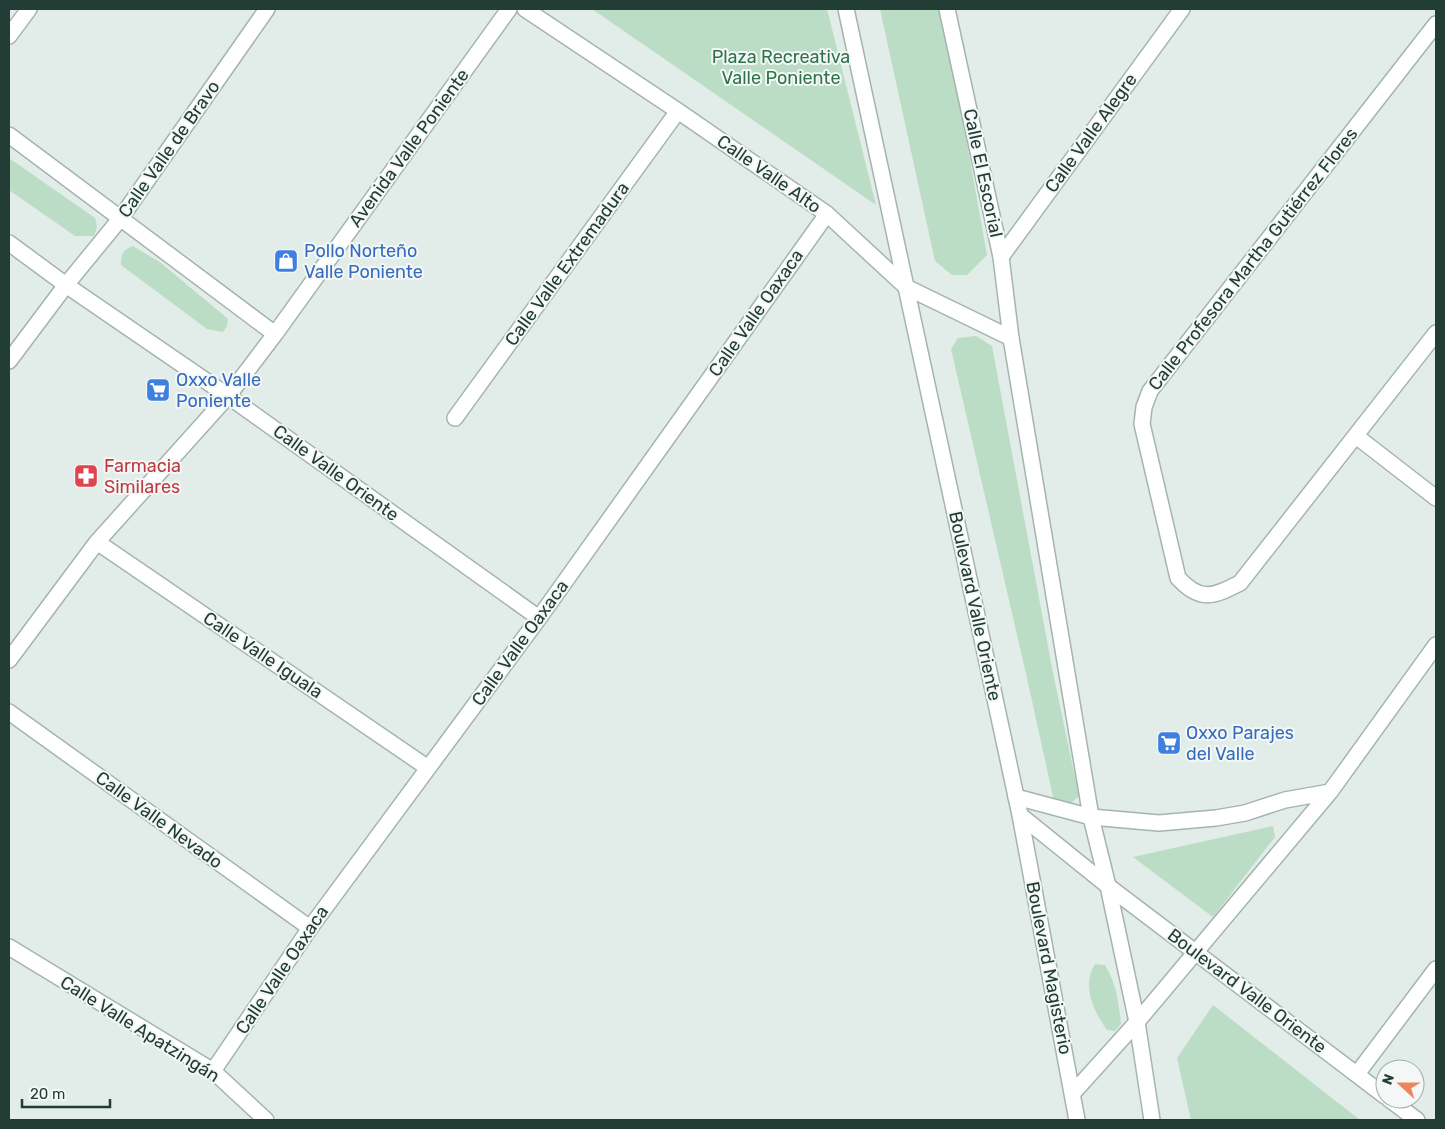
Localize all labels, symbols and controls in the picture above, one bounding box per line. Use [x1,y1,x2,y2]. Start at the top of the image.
park label: Plaza Recreativa Valle Poniente [712,46,850,89]
street label: Avenida Valle Poniente [344,65,474,231]
street label: Calle Valle Alegre [1040,69,1142,197]
street label: Calle Valle de Bravo [113,76,225,222]
street label: Calle El Escorial [959,107,1007,239]
street label: Calle Profesora Martha Gutiérrez Flores [1144,123,1362,395]
street label: Calle Valle Alto [713,130,825,218]
street label: Calle Valle Extremadura [500,178,634,350]
place label: Pollo Norteño Valle Poniente [304,240,423,283]
street label: Calle Valle Oaxaca [704,245,808,381]
shop icon: Pollo Norteño Valle Poniente [273,248,299,274]
place label: Oxxo Valle Poniente [176,369,261,412]
supermarket icon: Oxxo Valle Poniente [145,377,171,403]
street label: Calle Valle Oriente [269,420,403,526]
place label: Farmacia Similares [104,455,181,498]
pharmacy icon: Farmacia Similares [73,463,99,489]
street label: Boulevard Valle Oriente [944,509,1006,703]
street label: Calle Valle Oaxaca [467,576,573,710]
street label: Calle Valle Iguala [199,607,327,703]
place label: Oxxo Parajes del Valle [1186,722,1294,765]
supermarket icon: Oxxo Parajes del Valle [1156,730,1182,756]
street label: Calle Valle Nevado [91,767,227,873]
street label: Boulevard Magisterio [1021,880,1077,1056]
street label: Calle Valle Oaxaca [231,902,333,1038]
street label: Boulevard Valle Oriente [1163,924,1331,1058]
street label: Calle Valle Apatzingán [56,971,224,1087]
north arrow [1375,1059,1425,1109]
text: N [1379,1072,1398,1087]
scale bar [22,1076,110,1108]
text: 20 m [30,1085,65,1103]

